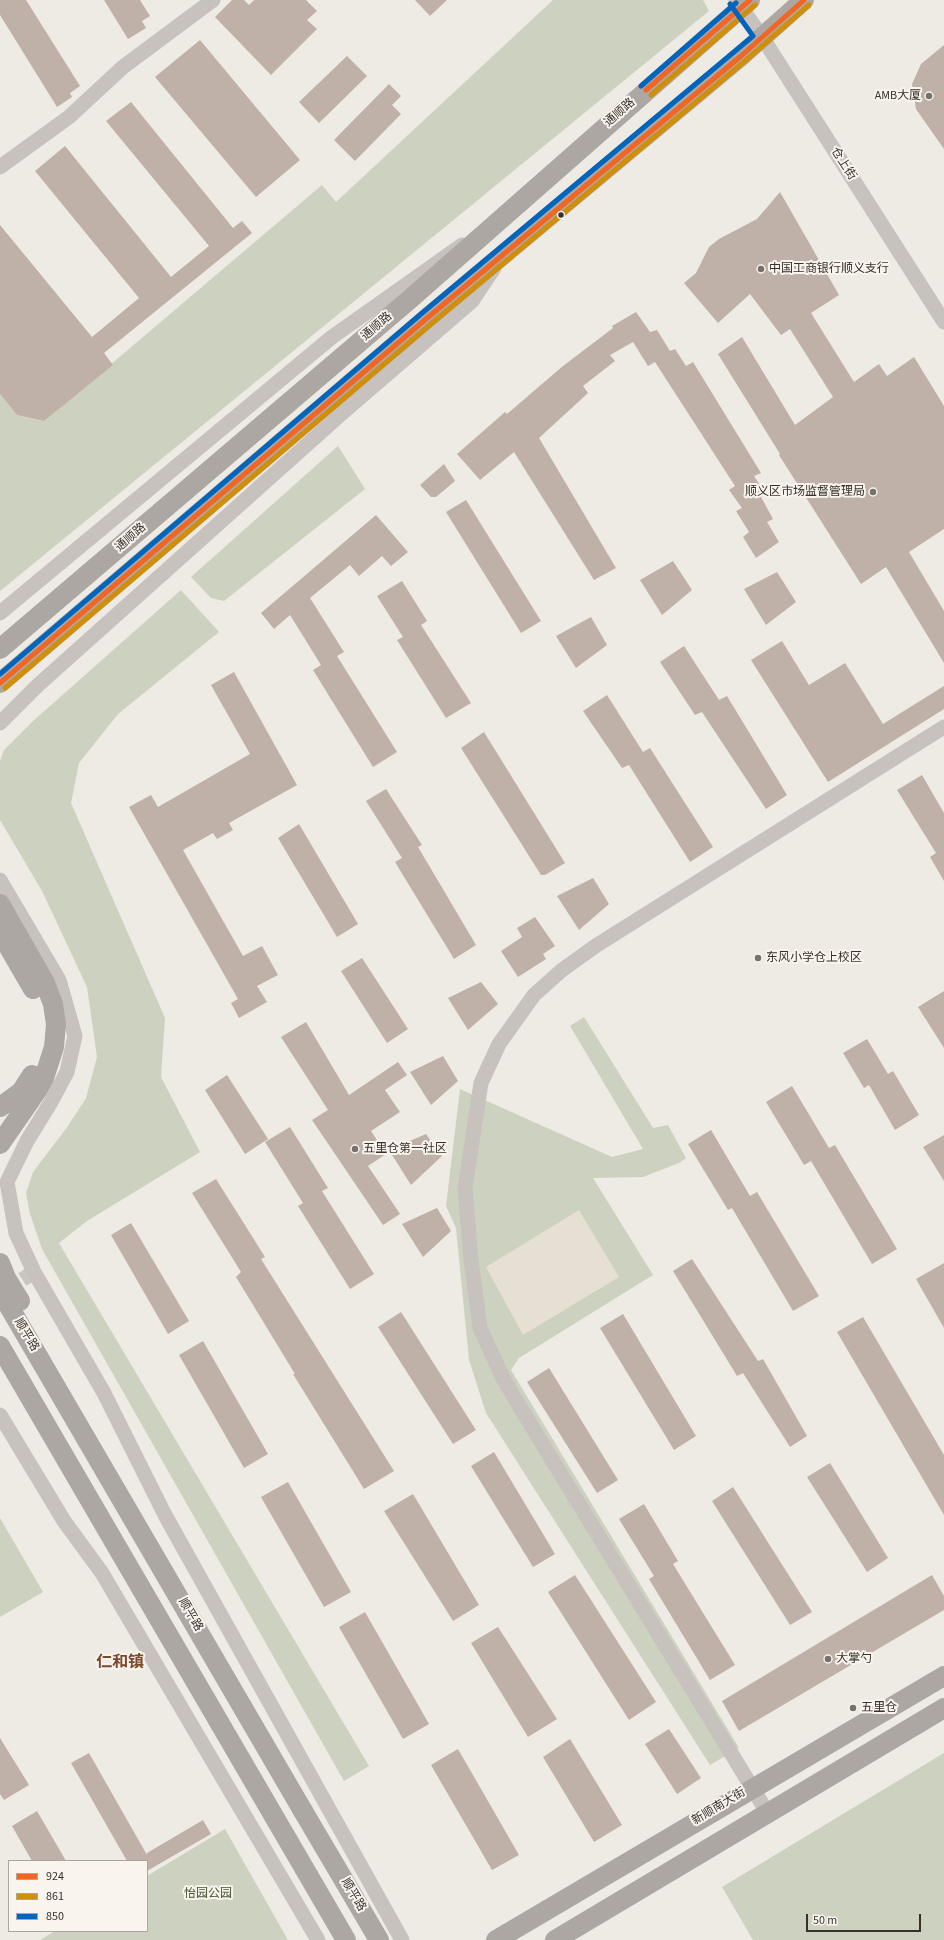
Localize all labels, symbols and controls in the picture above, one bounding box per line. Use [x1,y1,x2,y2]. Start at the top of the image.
place label: AMB大厦 [875,89,921,103]
marker: AMB大厦 [924,91,934,101]
street label: 通顺路 [602,96,638,130]
street label: 仓上街 [827,145,859,183]
unlabelled marker [556,210,566,220]
place label: 中国工商银行顺义支行 [769,262,889,276]
marker: 中国工商银行顺义支行 [756,264,766,274]
street label: 通顺路 [359,310,395,344]
place label: 顺义区市场监督管理局 [745,485,865,499]
marker: 顺义区市场监督管理局 [868,487,878,497]
street label: 通顺路 [113,521,149,555]
place label: 东风小学仓上校区 [766,951,862,965]
marker: 东风小学仓上校区 [753,953,763,963]
place label: 五里仓第一社区 [363,1142,447,1156]
marker: 五里仓第一社区 [350,1144,360,1154]
street label: 顺平路 [11,1316,41,1354]
street label: 顺平路 [175,1596,205,1634]
place label: 大掌勺 [836,1652,872,1666]
district label: 仁和镇 [96,1653,144,1673]
marker: 大掌勺 [823,1654,833,1664]
place label: 五里仓 [861,1701,897,1715]
marker: 五里仓 [848,1703,858,1713]
street label: 新顺南大街 [690,1785,748,1829]
legend [8,1860,148,1932]
text: 924 [46,1868,64,1885]
street label: 顺平路 [338,1876,368,1914]
park label: 怡园公园 [184,1887,232,1901]
text: 861 [46,1888,64,1905]
scale bar [808,1906,923,1932]
text: 850 [46,1908,64,1925]
text: 50 m [813,1912,837,1929]

